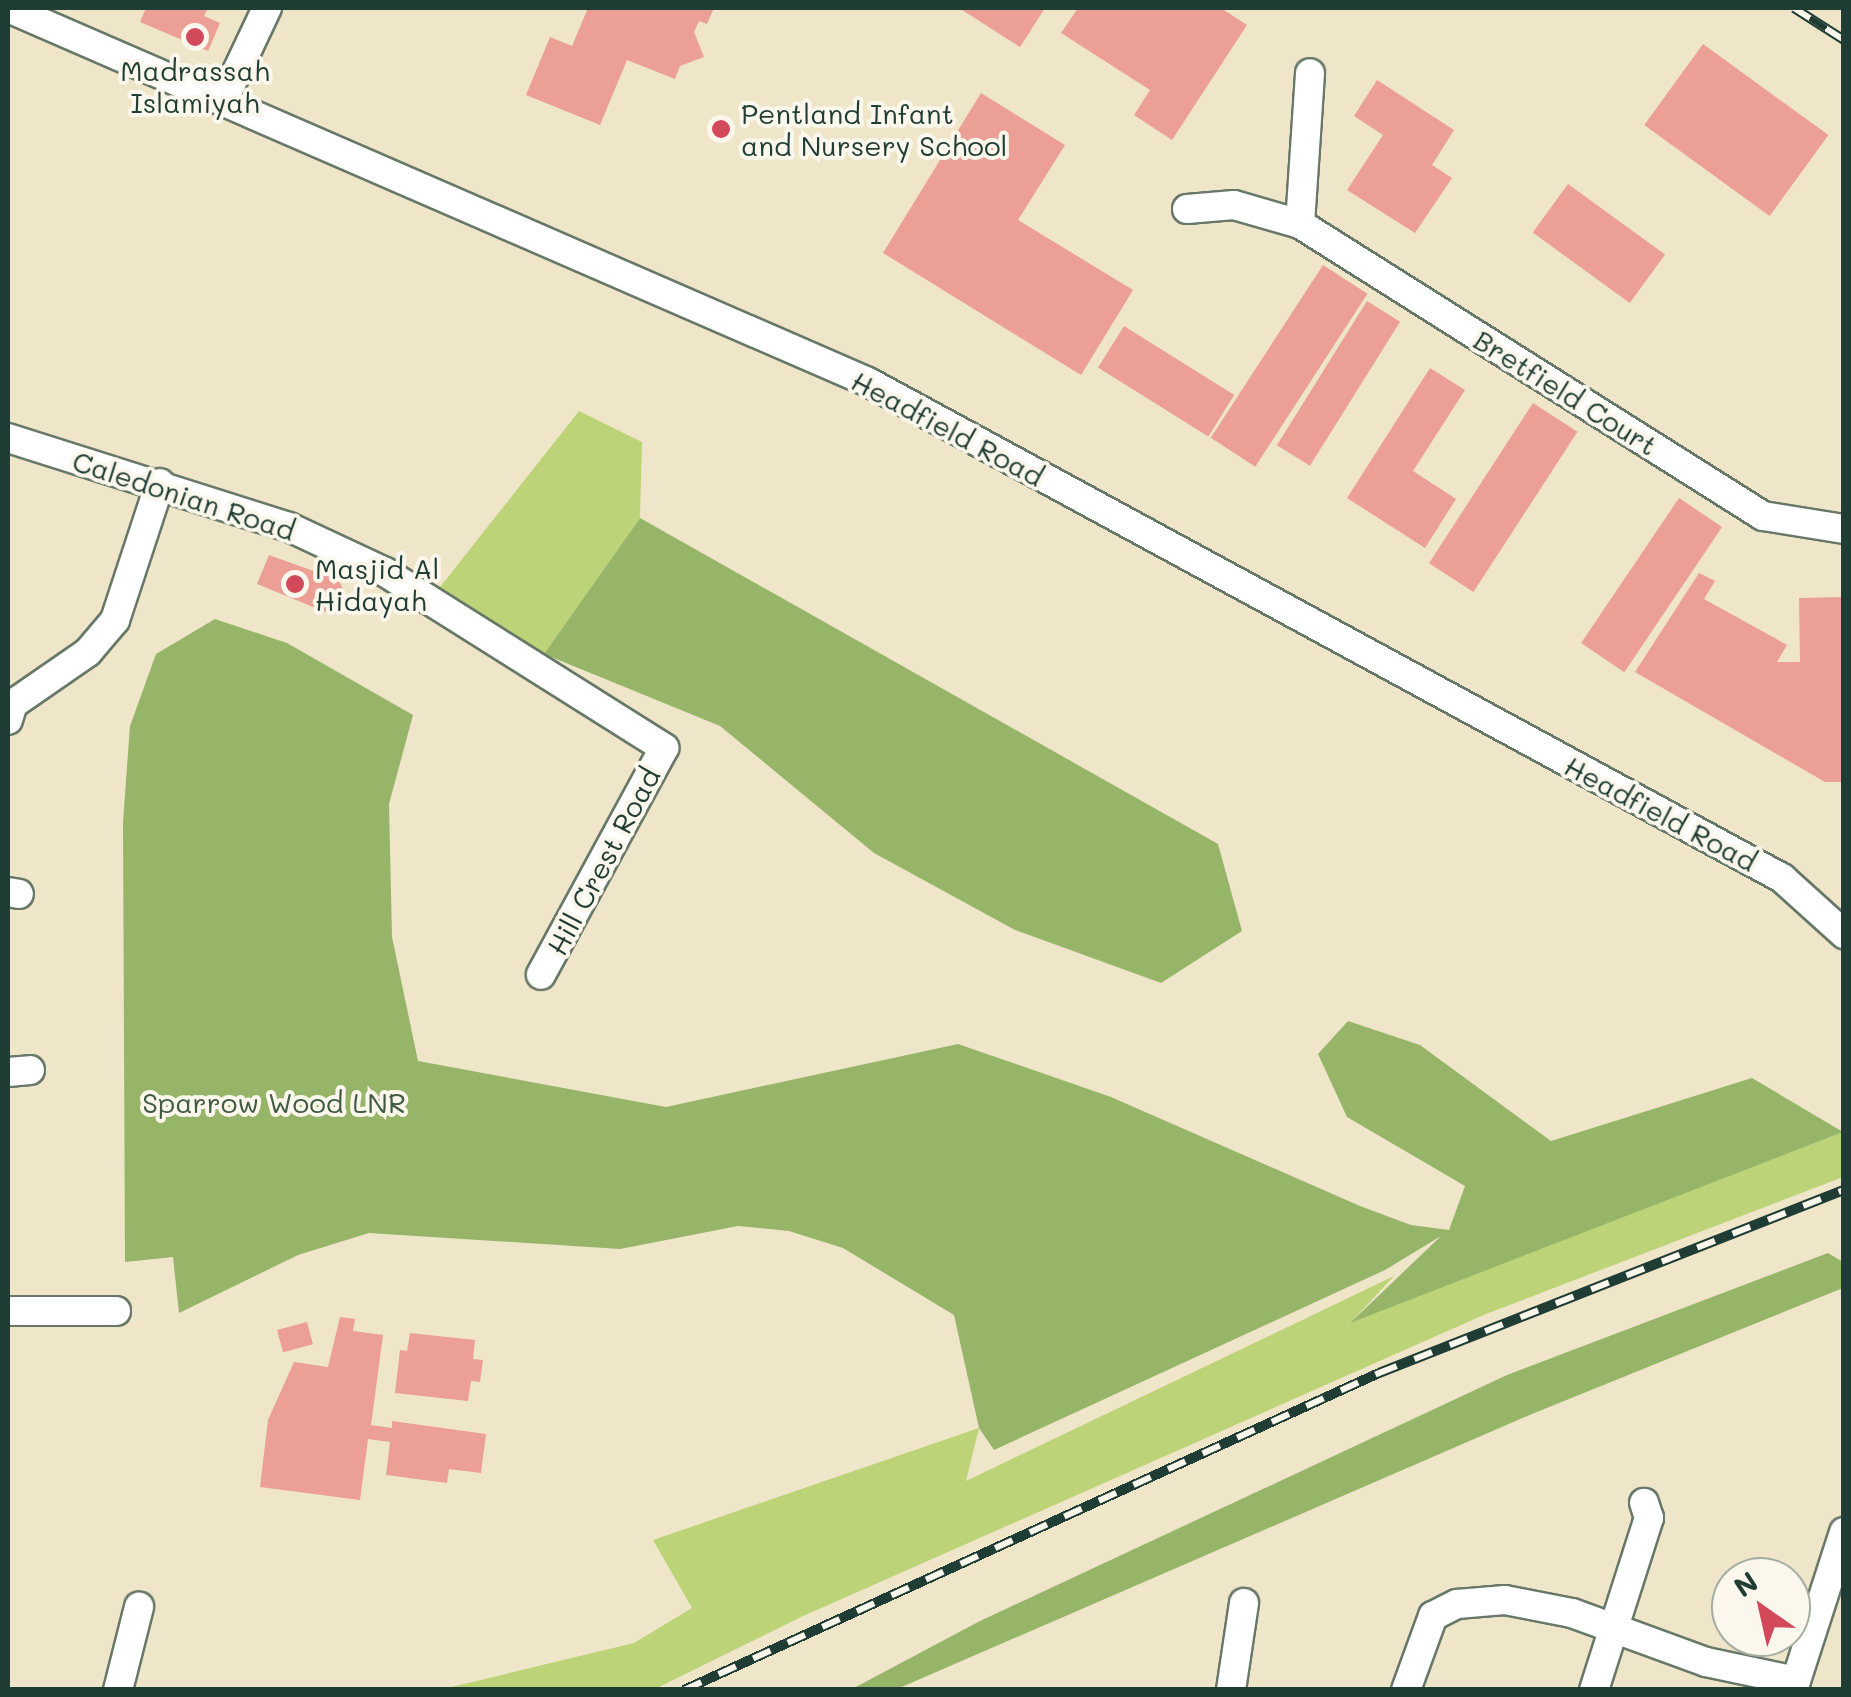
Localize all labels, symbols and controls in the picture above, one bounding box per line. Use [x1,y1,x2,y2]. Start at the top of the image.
marker: Madrassah Islamiyah [184,26,206,48]
place label: Madrassah Islamiyah [120,53,270,119]
place label: Pentland Infant and Nursery School [741,96,1008,162]
marker: Pentland Infant and Nursery School [710,118,732,140]
street label: Bretfield Court [1468,322,1664,462]
street label: Headfield Road [846,363,1050,493]
street label: Caledonian Road [69,443,299,547]
place label: Masjid Al Hidayah [315,551,439,617]
marker: Masjid Al Hidayah [284,573,306,595]
street label: Headfield Road [1559,748,1763,878]
street label: Hill Crest Road [539,761,667,961]
park label: Sparrow Wood LNR [142,1085,406,1119]
north arrow [1711,1557,1811,1657]
text: N [1726,1563,1764,1605]

